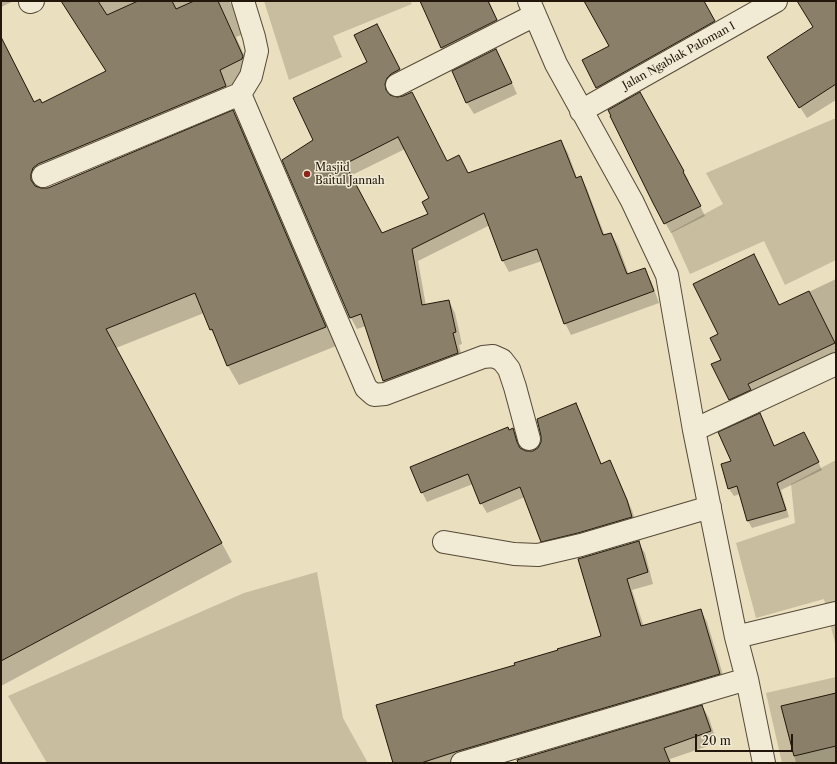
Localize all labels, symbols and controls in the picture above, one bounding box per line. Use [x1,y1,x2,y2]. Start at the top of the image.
street label: Jalan Ngablak Paloman I [620,20,738,92]
place label: Masjid Baitul Jannah [315,161,385,187]
marker: Masjid Baitul Jannah [302,169,312,179]
scale bar [697,726,795,752]
text: 20 m [702,733,731,748]

